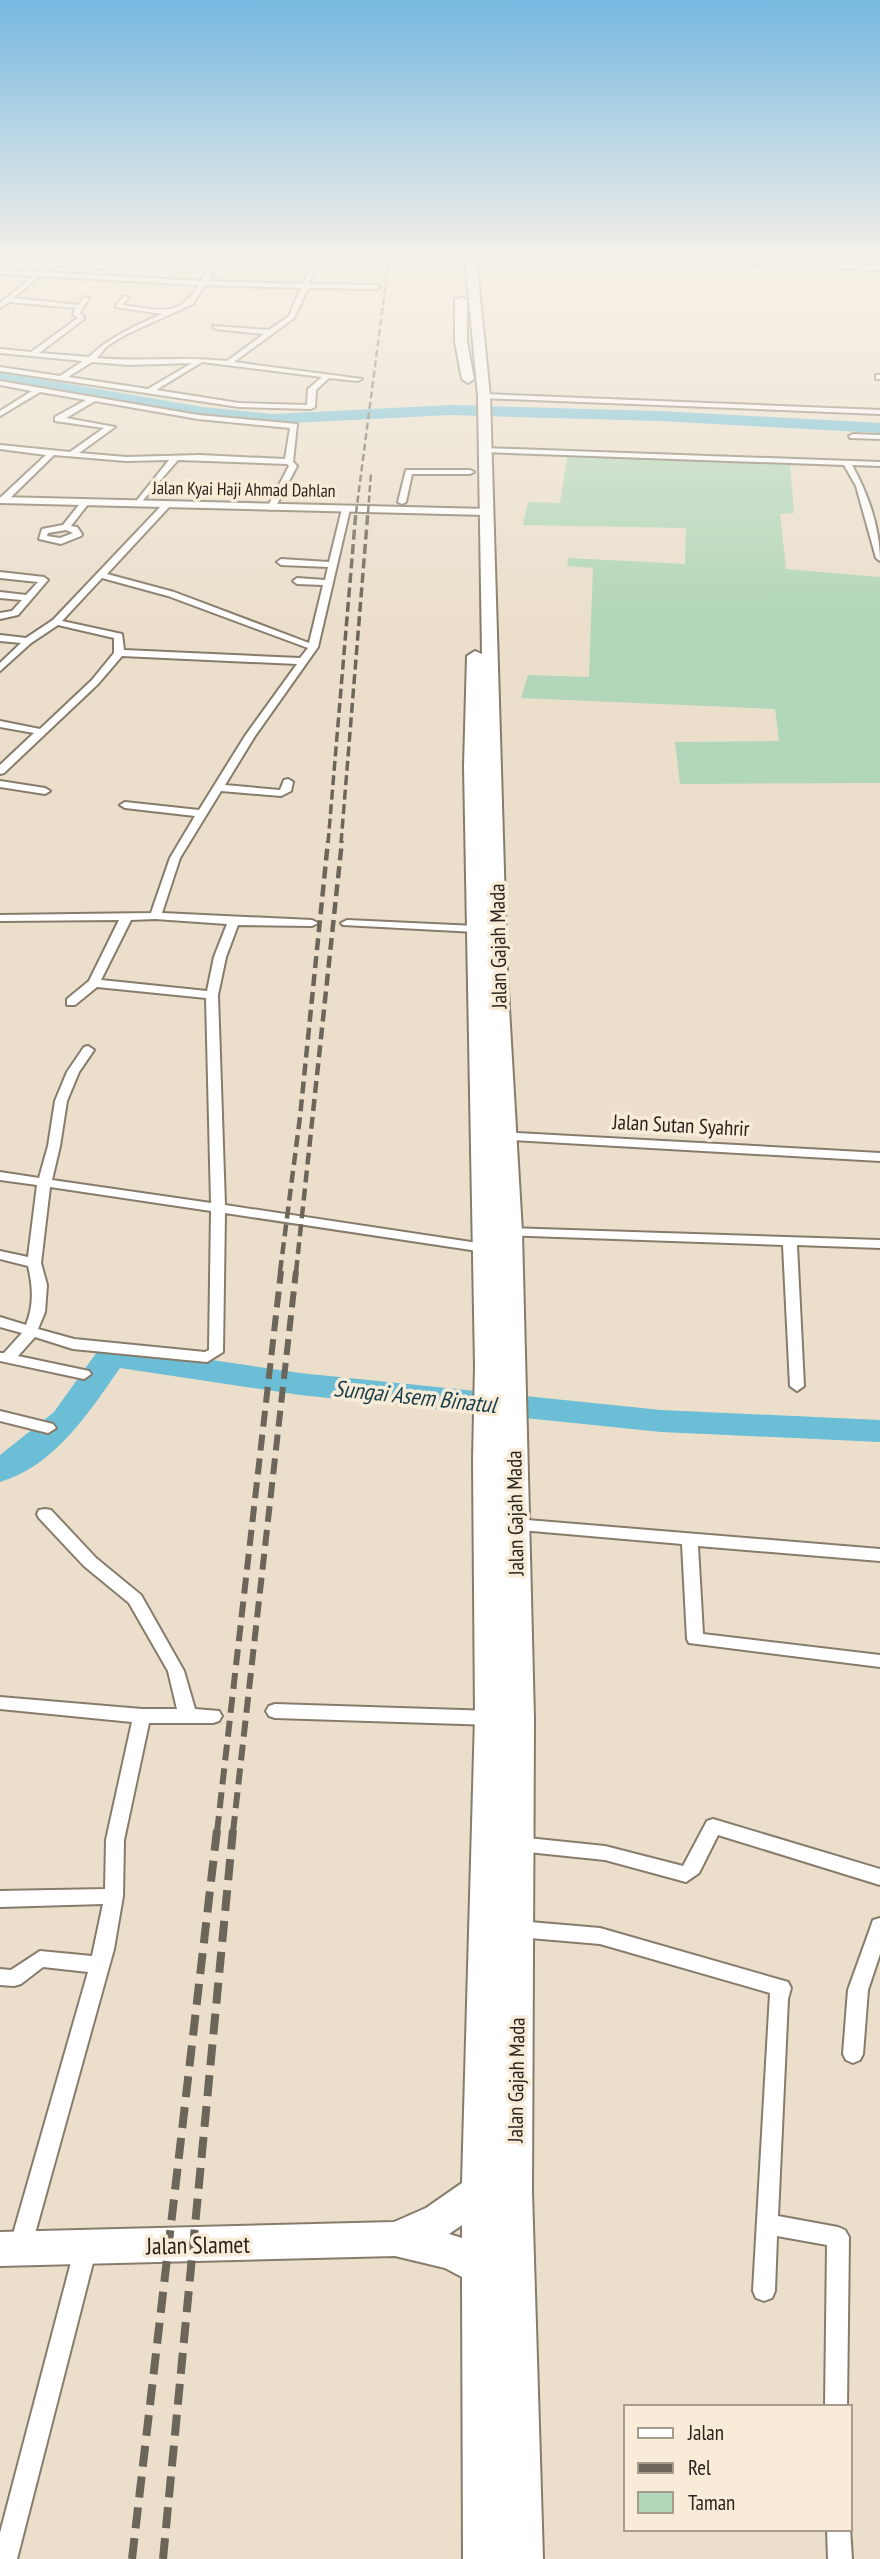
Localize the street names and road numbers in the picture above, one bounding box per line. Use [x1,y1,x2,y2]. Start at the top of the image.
street label: Jalan Kyai Haji Ahmad Dahlan [151,476,336,502]
street label: Jalan Gajah Mada [483,883,513,1010]
street label: Jalan Sutan Syahrir [611,1108,750,1142]
street label: Jalan Gajah Mada [500,1450,530,1577]
street label: Jalan Gajah Mada [501,2017,531,2144]
street label: Jalan Slamet [145,2229,251,2261]

